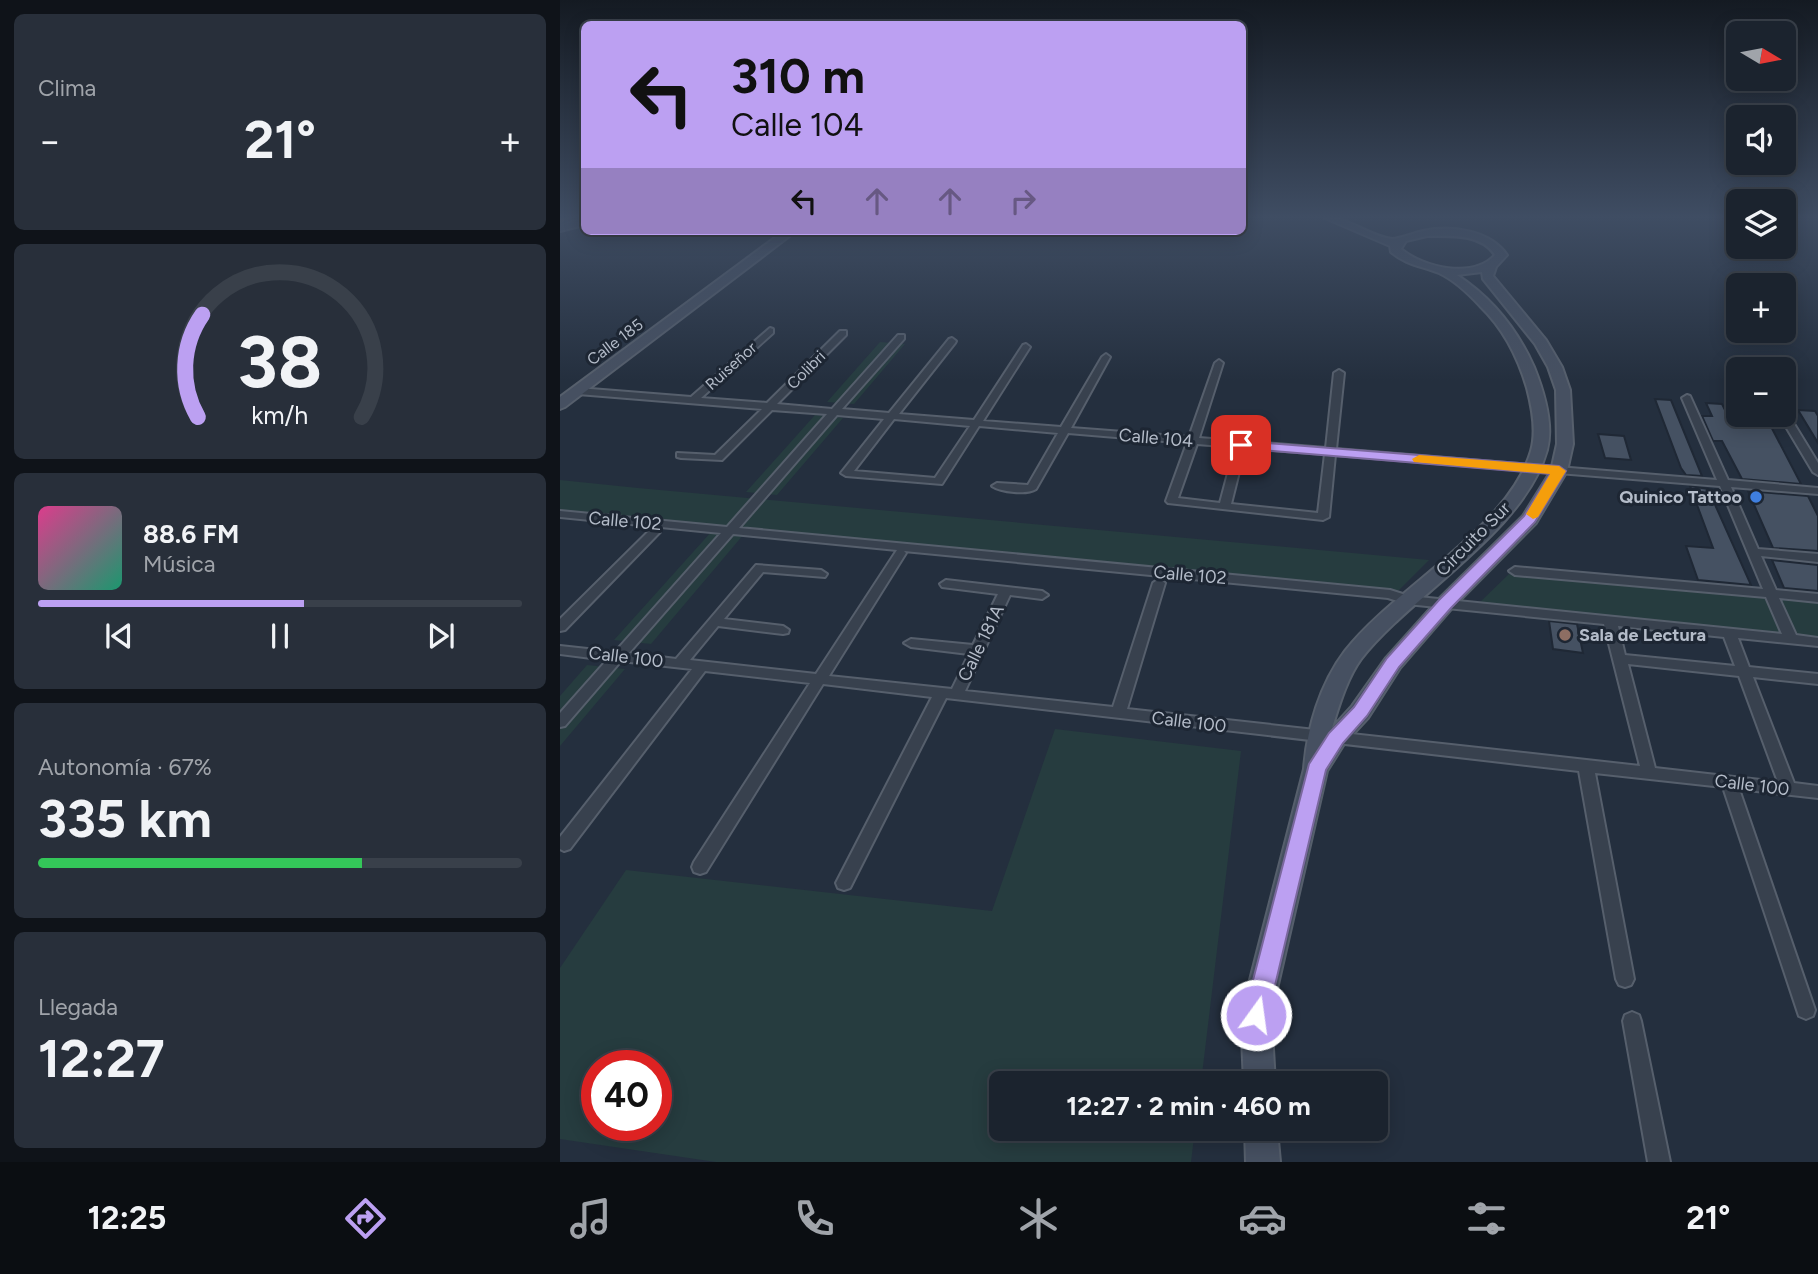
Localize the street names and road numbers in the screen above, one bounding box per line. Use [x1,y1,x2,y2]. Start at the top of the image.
street label: Calle 185 [583,315,647,369]
street label: Ruiseñor [701,338,761,394]
street label: Colibri [783,347,829,393]
street label: Calle 104 [1118,424,1194,452]
street label: Circuito Sur [1431,497,1515,581]
street label: Calle 102 [587,507,663,535]
street label: Calle 102 [1152,561,1228,589]
street label: Calle 181A [953,601,1009,685]
street label: Calle 100 [588,642,664,672]
street label: Calle 100 [1151,707,1227,737]
street label: Calle 100 [1714,770,1790,800]

